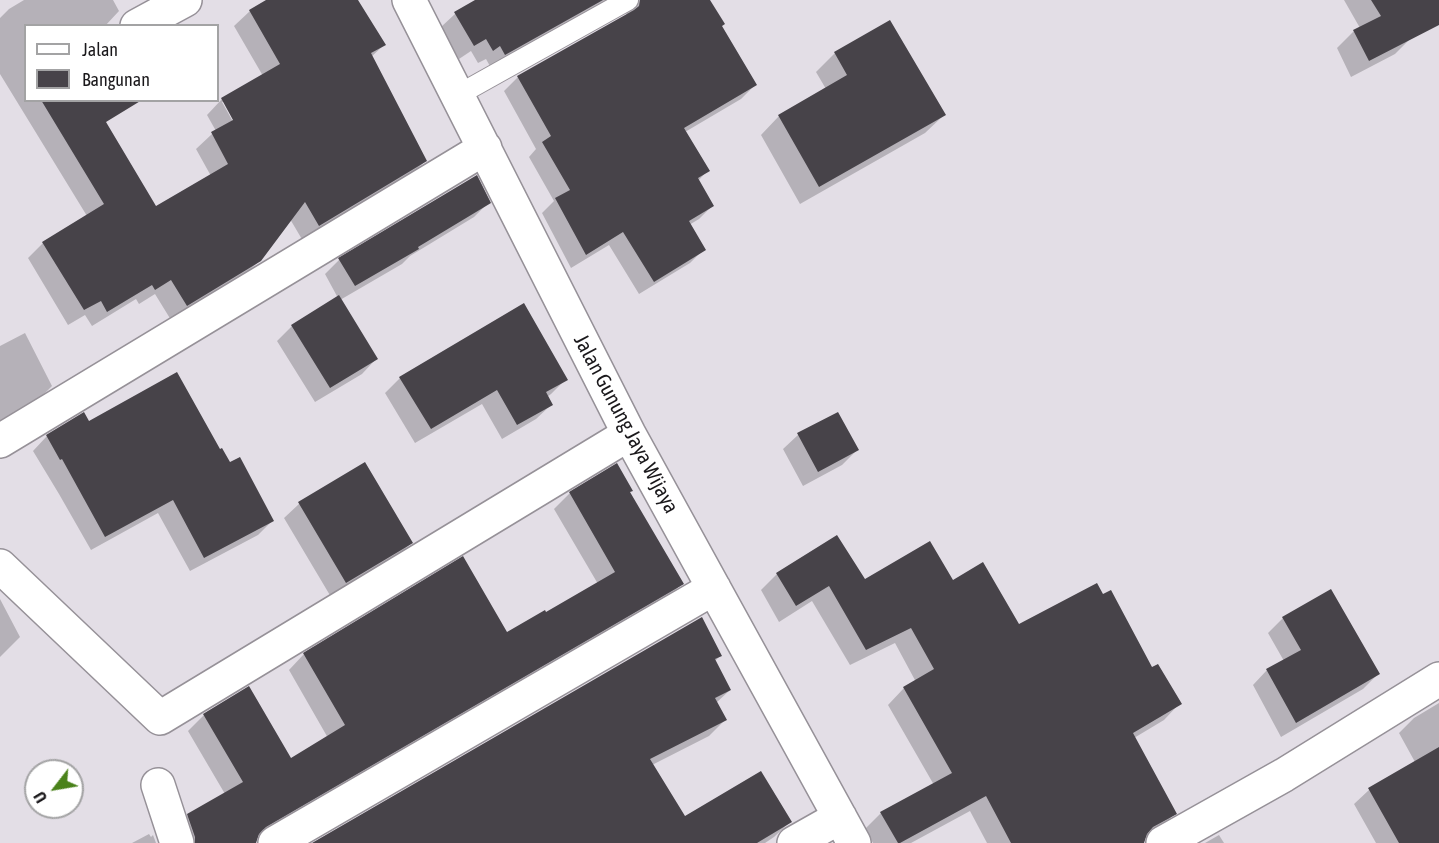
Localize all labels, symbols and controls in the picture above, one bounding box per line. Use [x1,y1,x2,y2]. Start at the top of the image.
legend [24,24,219,102]
text: Jalan [82,39,118,60]
text: Bangunan [82,69,150,90]
street label: Jalan Gunung Jaya Wijaya [568,330,684,518]
north arrow [24,759,84,819]
text: U [30,789,50,806]

